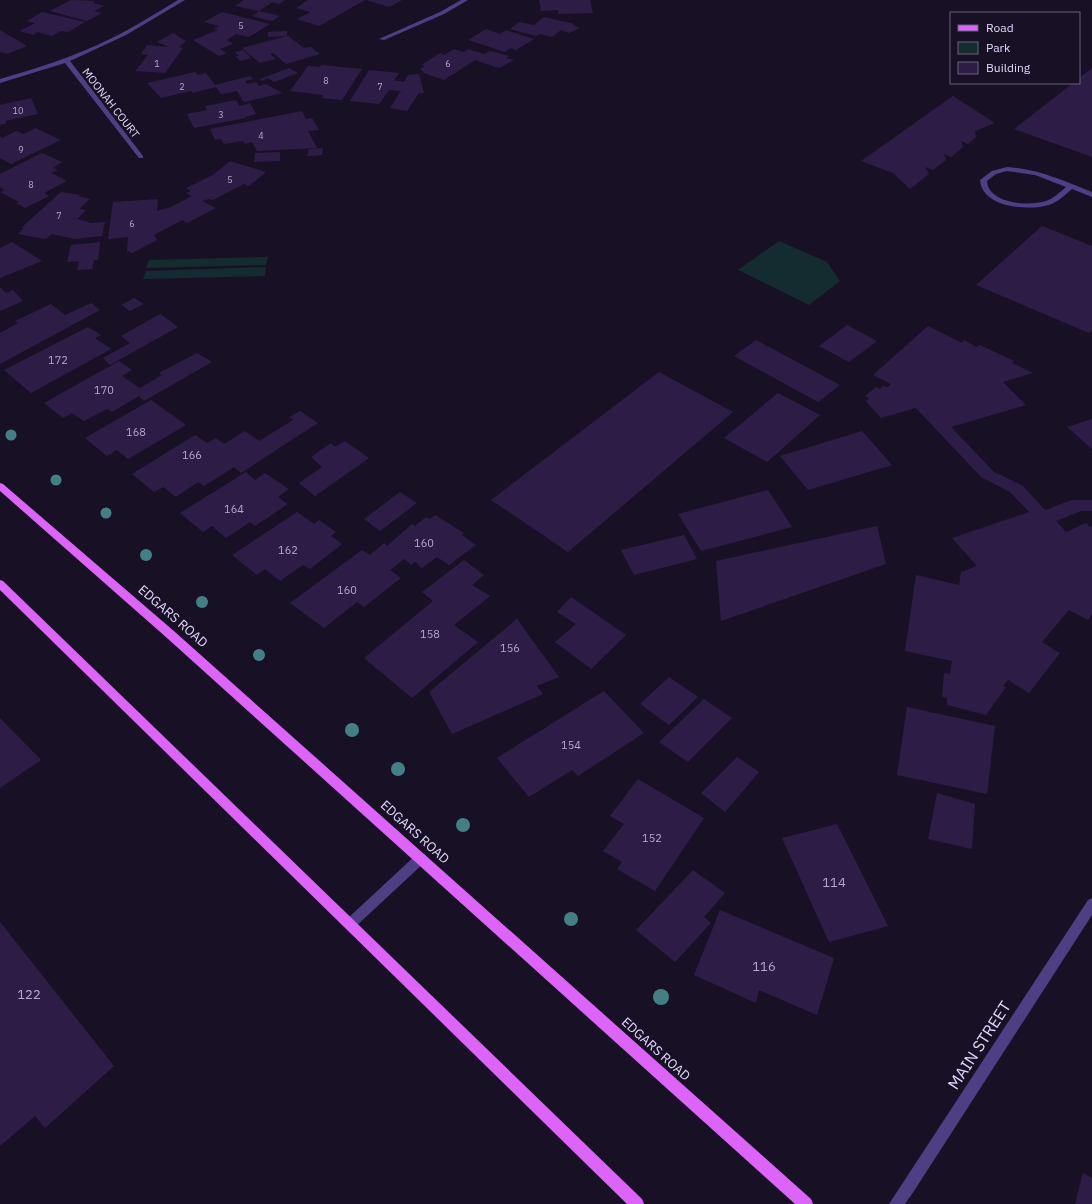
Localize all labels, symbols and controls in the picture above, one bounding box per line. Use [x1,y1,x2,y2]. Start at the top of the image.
legend [950,12,1080,84]
house number: 5 [238,20,244,31]
text: Road [986,20,1014,35]
text: Park [986,40,1011,55]
house number: 1 [154,58,160,69]
house number: 6 [445,58,451,69]
text: Building [986,60,1031,75]
street label: MOONAH COURT [79,65,143,141]
house number: 8 [323,75,329,86]
house number: 2 [179,81,185,92]
house number: 7 [377,81,383,92]
house number: 10 [13,105,23,116]
house number: 3 [218,109,224,120]
house number: 4 [258,130,264,141]
house number: 9 [18,144,24,155]
house number: 5 [227,174,233,185]
house number: 8 [28,179,34,190]
house number: 7 [56,210,62,221]
house number: 6 [129,218,135,229]
house number: 172 [48,353,68,367]
house number: 170 [94,383,114,397]
house number: 168 [126,425,146,439]
house number: 166 [182,448,202,462]
house number: 164 [224,502,244,516]
house number: 160 [414,536,434,550]
house number: 162 [278,543,298,557]
street label: EDGARS ROAD [135,581,211,651]
house number: 160 [337,583,357,597]
house number: 158 [420,627,440,641]
house number: 156 [500,641,520,655]
house number: 154 [561,738,581,752]
street label: EDGARS ROAD [377,797,453,867]
house number: 152 [642,831,662,845]
house number: 114 [822,874,846,891]
house number: 116 [752,958,776,975]
house number: 122 [17,986,41,1003]
street label: MAIN STREET [943,997,1015,1093]
street label: EDGARS ROAD [618,1014,694,1084]

